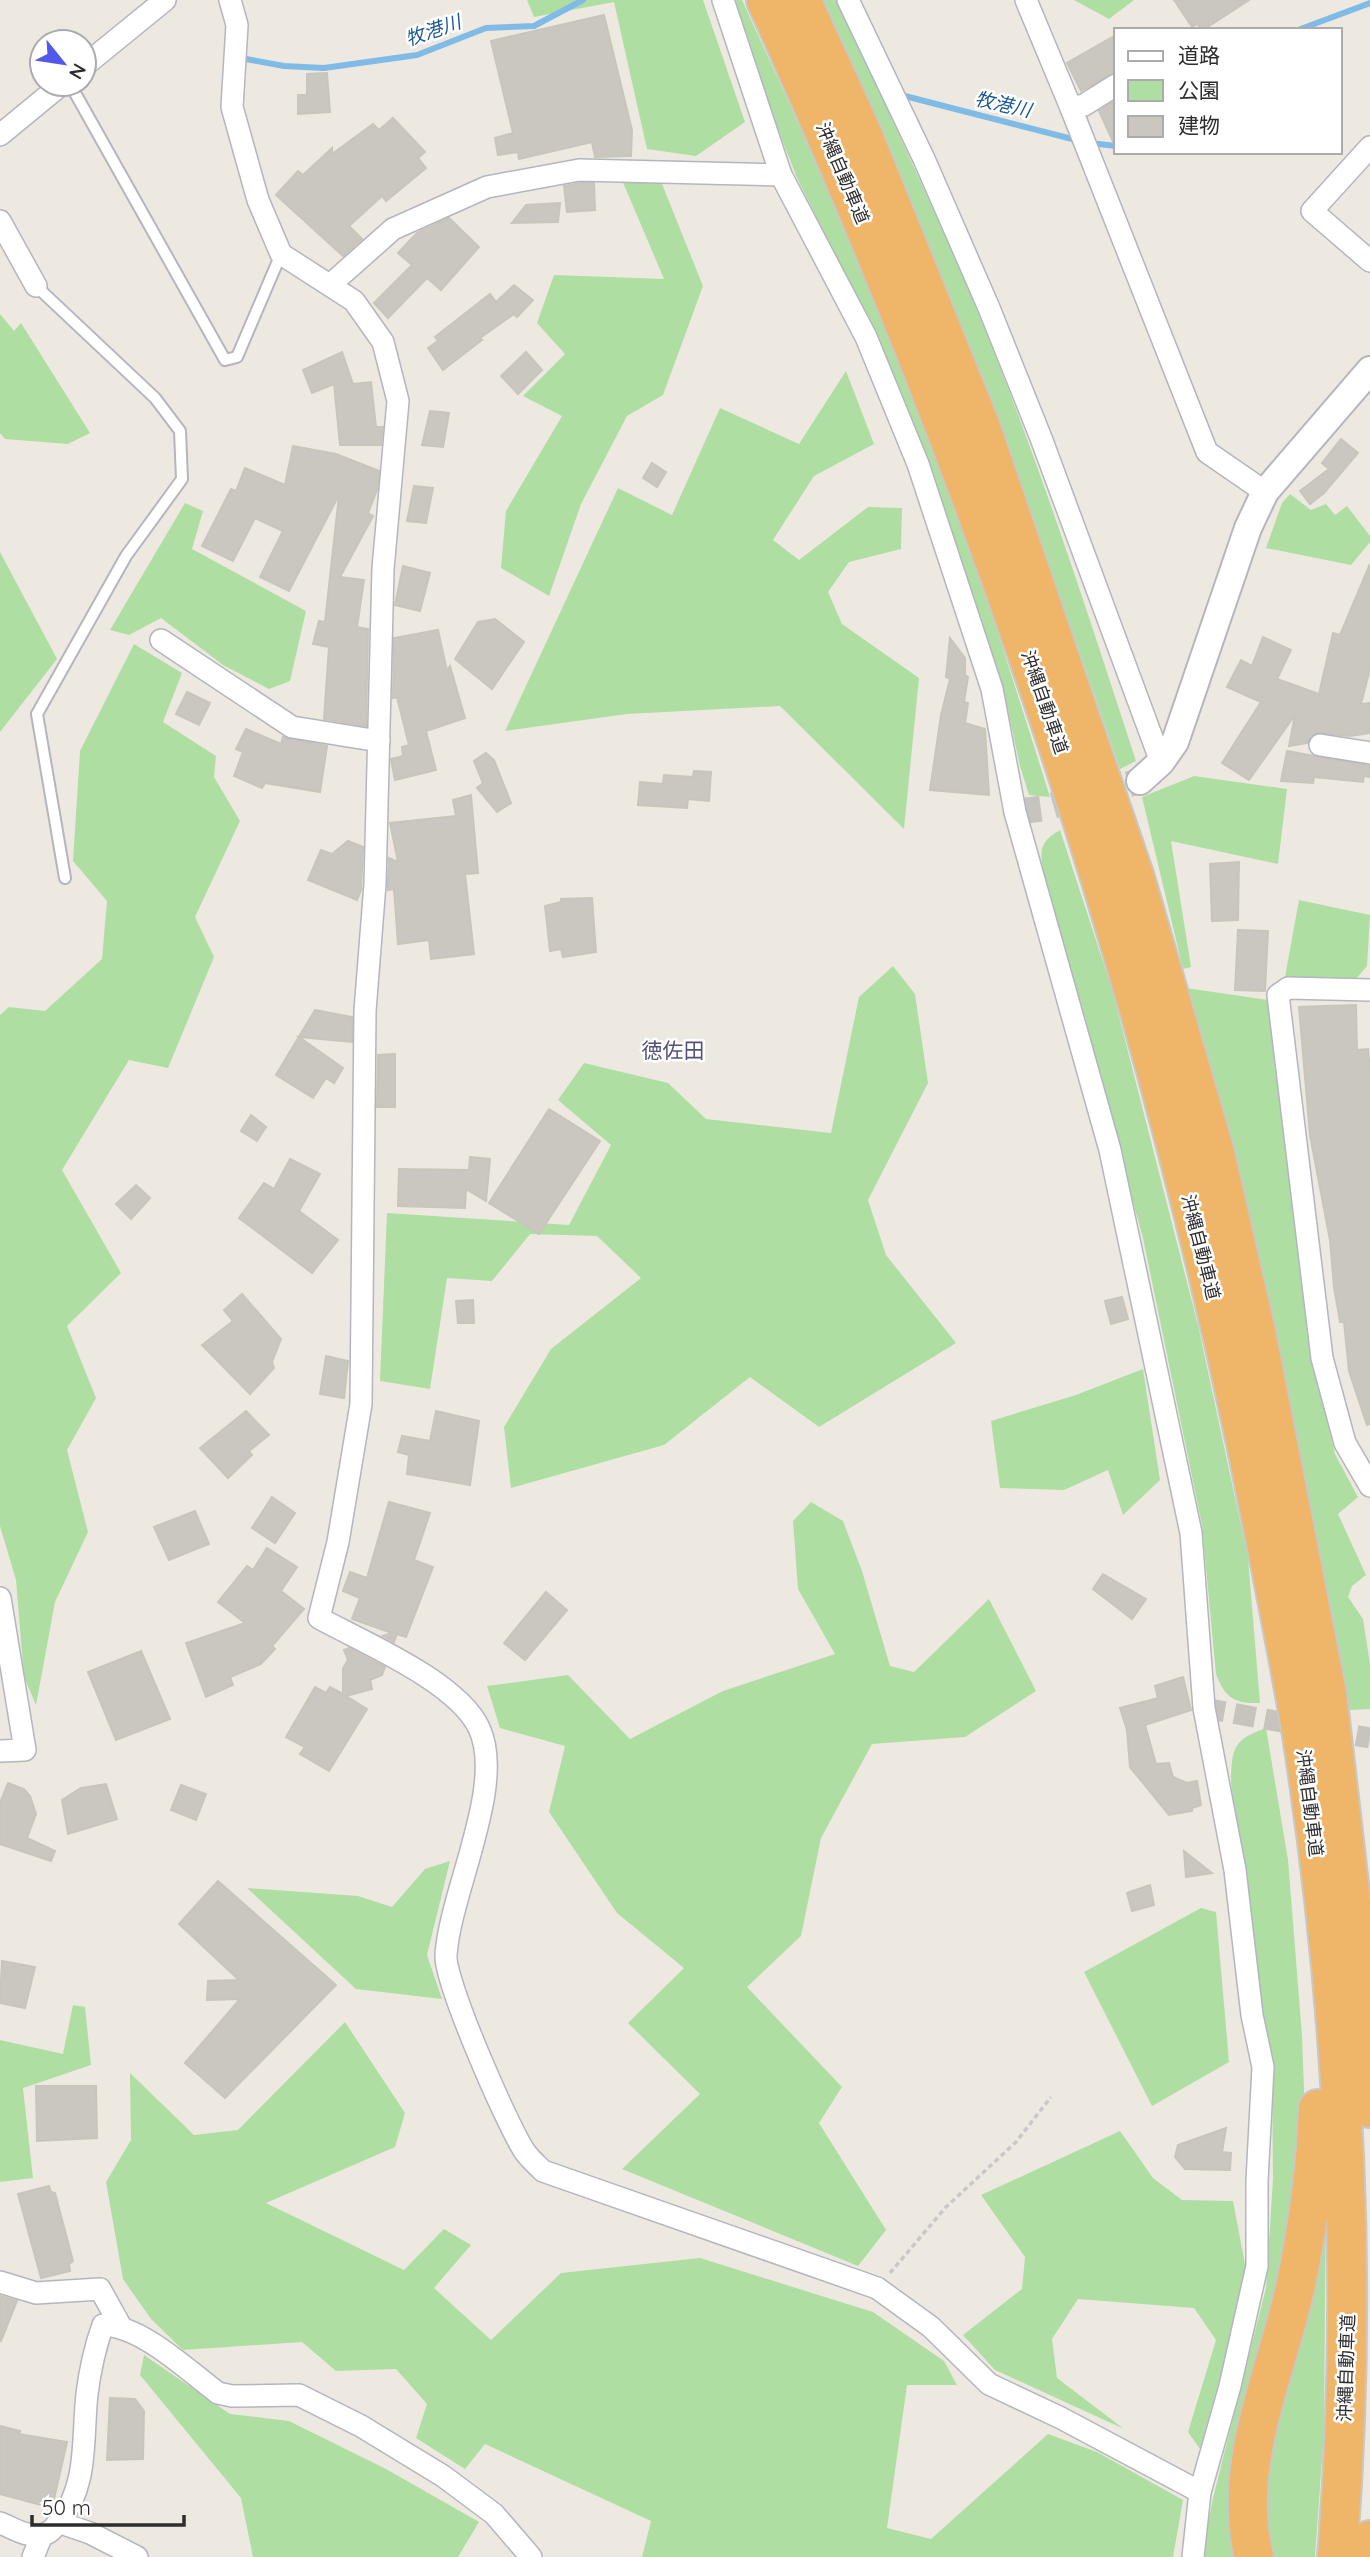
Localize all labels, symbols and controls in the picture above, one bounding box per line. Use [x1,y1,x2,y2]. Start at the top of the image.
water label: 牧港川 [402,9,466,51]
north arrow [28,28,98,98]
legend [1114,28,1342,154]
text: 道路 [1178,42,1220,68]
text: N [64,59,92,84]
text: 公園 [1178,77,1220,103]
water label: 牧港川 [973,86,1035,123]
text: 建物 [1178,112,1220,138]
street label: 沖縄自動車道 [811,119,875,227]
street label: 沖縄自動車道 [1017,647,1073,757]
district label: 徳佐田 [642,1037,705,1063]
street label: 沖縄自動車道 [1177,1192,1225,1302]
street label: 沖縄自動車道 [1292,1748,1328,1858]
street label: 沖縄自動車道 [1333,2314,1359,2422]
scale bar [32,2484,184,2528]
text: 50 m [42,2494,91,2520]

